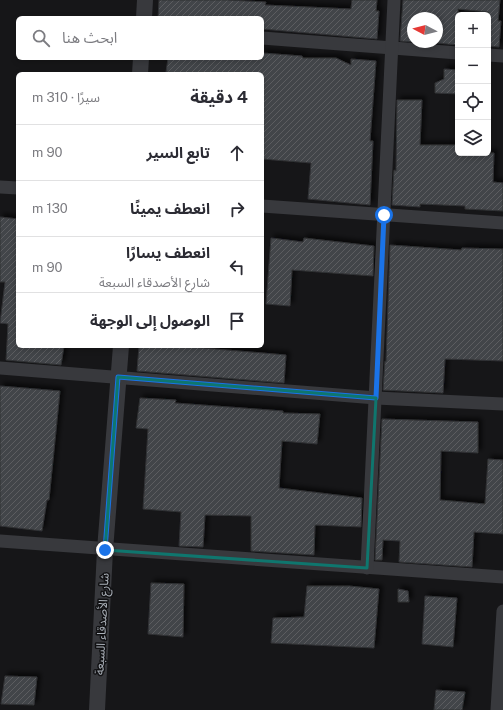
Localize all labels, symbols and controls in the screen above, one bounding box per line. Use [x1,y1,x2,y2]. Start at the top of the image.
north arrow [407,12,443,48]
map controls [455,12,491,156]
button: + [455,12,491,48]
search box [16,16,264,60]
icon: search [30,27,52,49]
text: ابحث هنا [62,29,117,46]
button: − [455,48,491,84]
button: locate [455,84,491,120]
text: 4 دقيقة [190,87,248,107]
text: سيرًا · 310 m [32,90,100,105]
button: layers [455,120,491,156]
icon: ahead [226,142,248,164]
text: تابع السير [146,144,210,161]
text: 90 m [32,145,62,160]
icon: right [226,198,248,220]
text: انعطف يمينًا [130,200,210,217]
text: 130 m [32,201,68,216]
route start [375,206,393,224]
text: انعطف يسارًا [126,244,210,261]
icon: left [226,256,248,278]
text: 90 m [32,260,62,275]
text: شارع الأصدقاء السبعة [99,275,210,290]
icon: arrive [226,310,248,332]
text: الوصول إلى الوجهة [90,312,210,329]
route end [96,541,114,559]
street label: شارع الأصدقاء السبعة [92,572,114,676]

